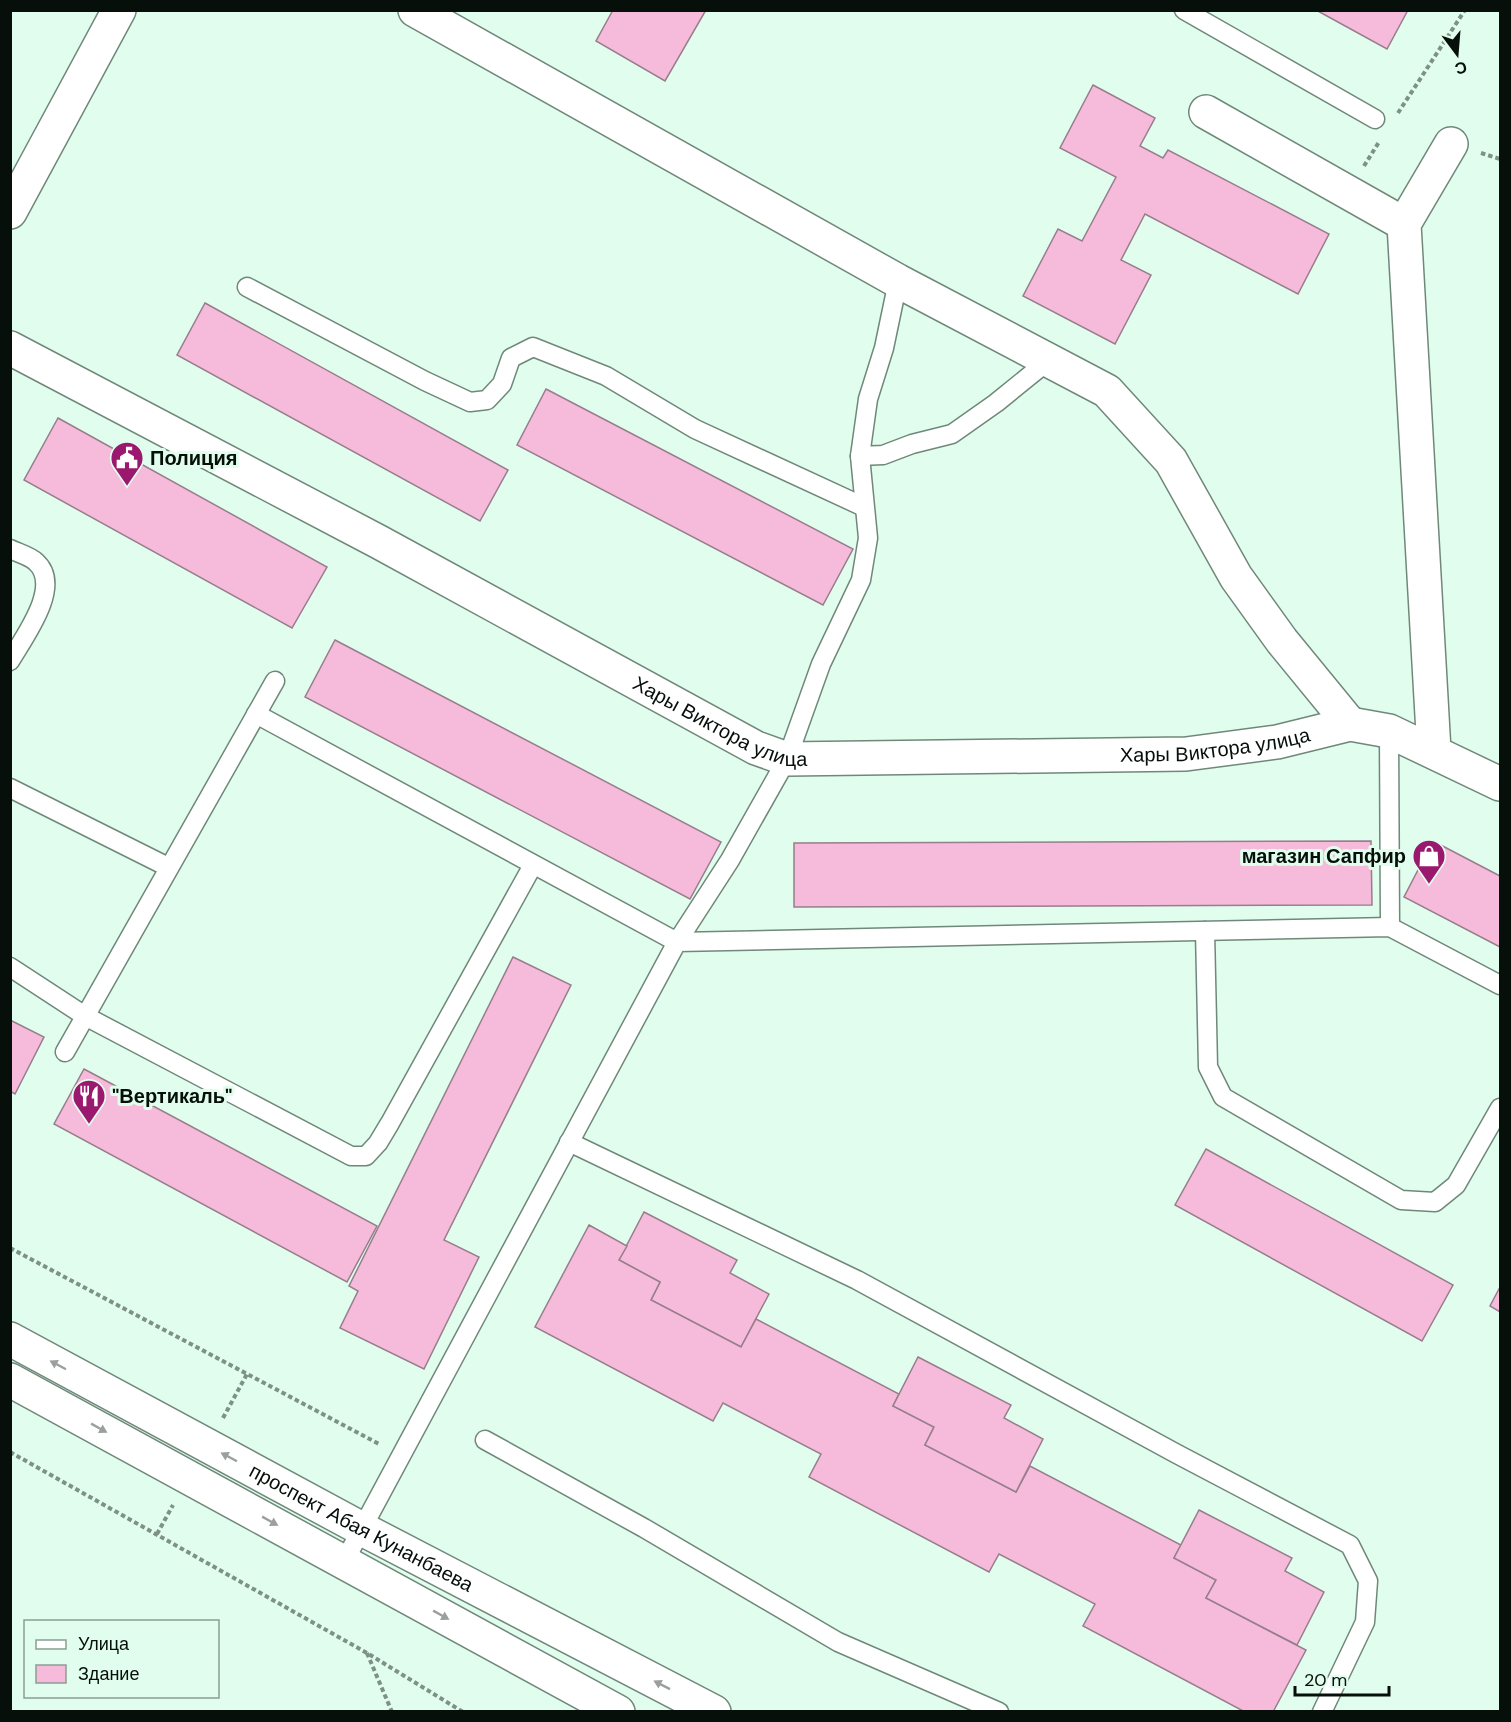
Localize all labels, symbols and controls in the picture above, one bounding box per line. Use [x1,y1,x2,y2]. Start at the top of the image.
north arrow [1427,24,1487,84]
text: С [1452,56,1469,80]
public building icon: Полиция [109,440,145,487]
place label: Полиция [150,445,237,471]
street label: Хары Виктора улица [628,670,808,772]
street label: Хары Виктора улица [1120,721,1313,768]
shop icon: магазин Сапфир [1411,838,1447,885]
place label: магазин Сапфир [1242,843,1406,869]
restaurant icon: "Вертикаль" [71,1078,107,1125]
place label: "Вертикаль" [112,1083,232,1109]
one-way arrow [50,1359,66,1370]
one-way arrow [91,1423,108,1433]
one-way arrow [221,1452,238,1462]
street label: проспект Абая Кунанбаева [245,1458,479,1598]
one-way arrow [262,1516,278,1527]
one-way arrow [433,1610,450,1620]
legend [24,1620,219,1698]
text: Улица [78,1632,130,1656]
scale bar [1295,1659,1390,1697]
text: Здание [78,1662,139,1686]
text: 20 m [1304,1668,1347,1692]
one-way arrow [654,1680,671,1689]

